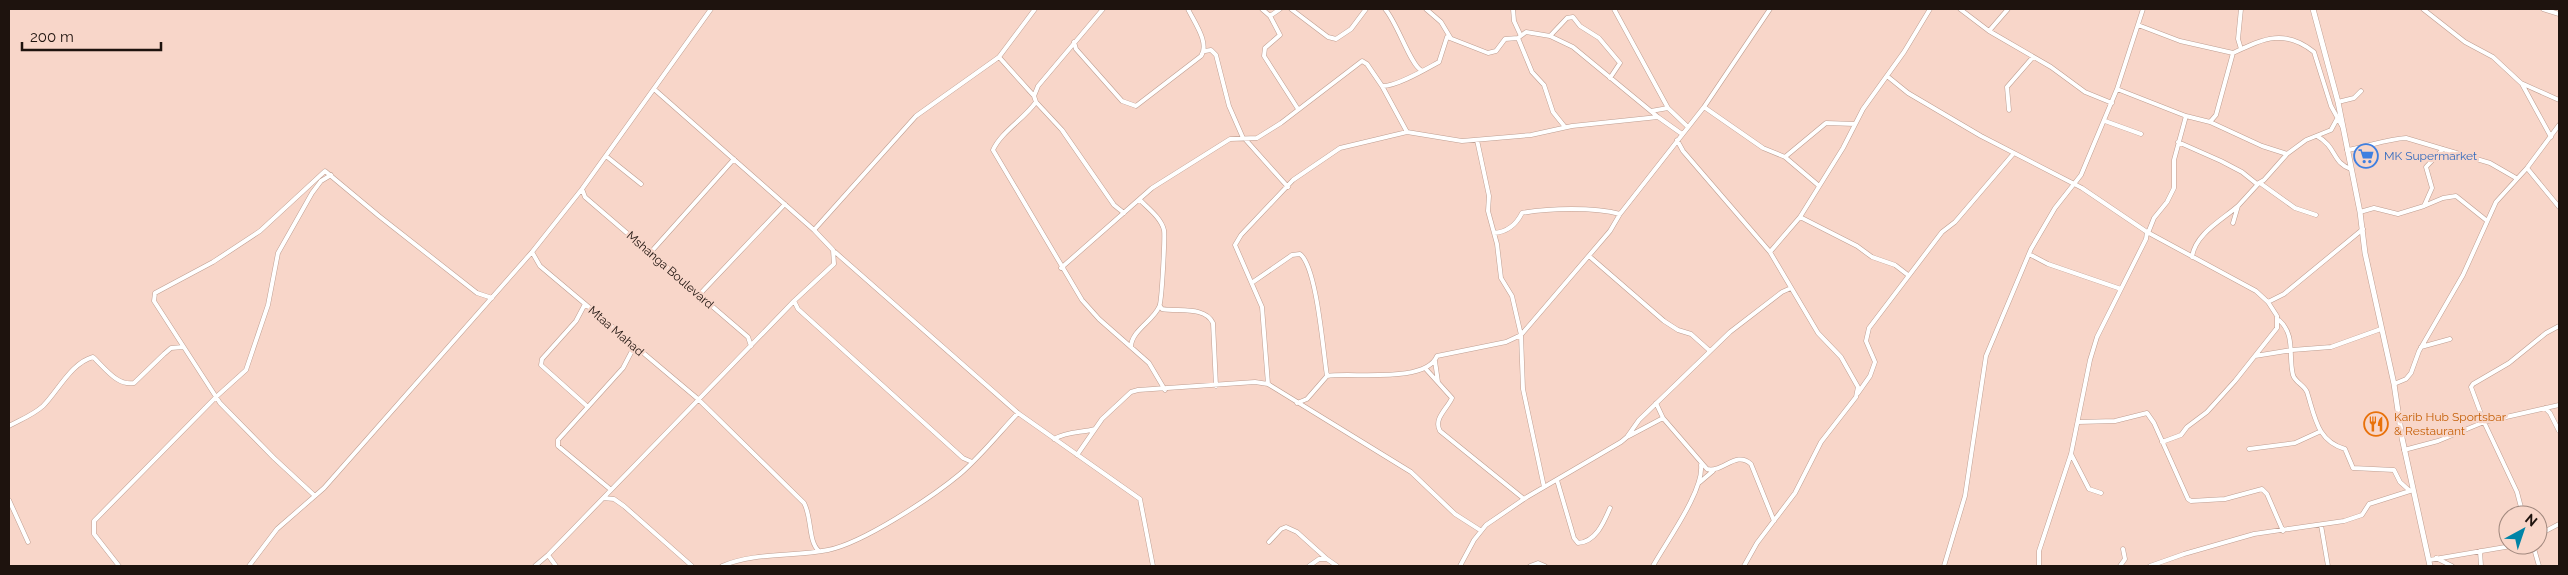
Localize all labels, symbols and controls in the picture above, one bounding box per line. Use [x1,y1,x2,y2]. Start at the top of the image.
scale bar [22,20,161,52]
text: 200 m [30,28,74,46]
supermarket icon: MK Supermarket [2353,143,2379,169]
place label: MK Supermarket [2384,149,2477,163]
street label: Mshanga Boulevard [624,228,716,312]
street label: Mtaa Mahad [586,303,646,359]
place label: Karib Hub Sportsbar & Restaurant [2394,410,2507,438]
restaurant icon: Karib Hub Sportsbar & Restaurant [2363,411,2389,437]
north arrow [2498,505,2548,555]
text: N [2522,510,2541,530]

